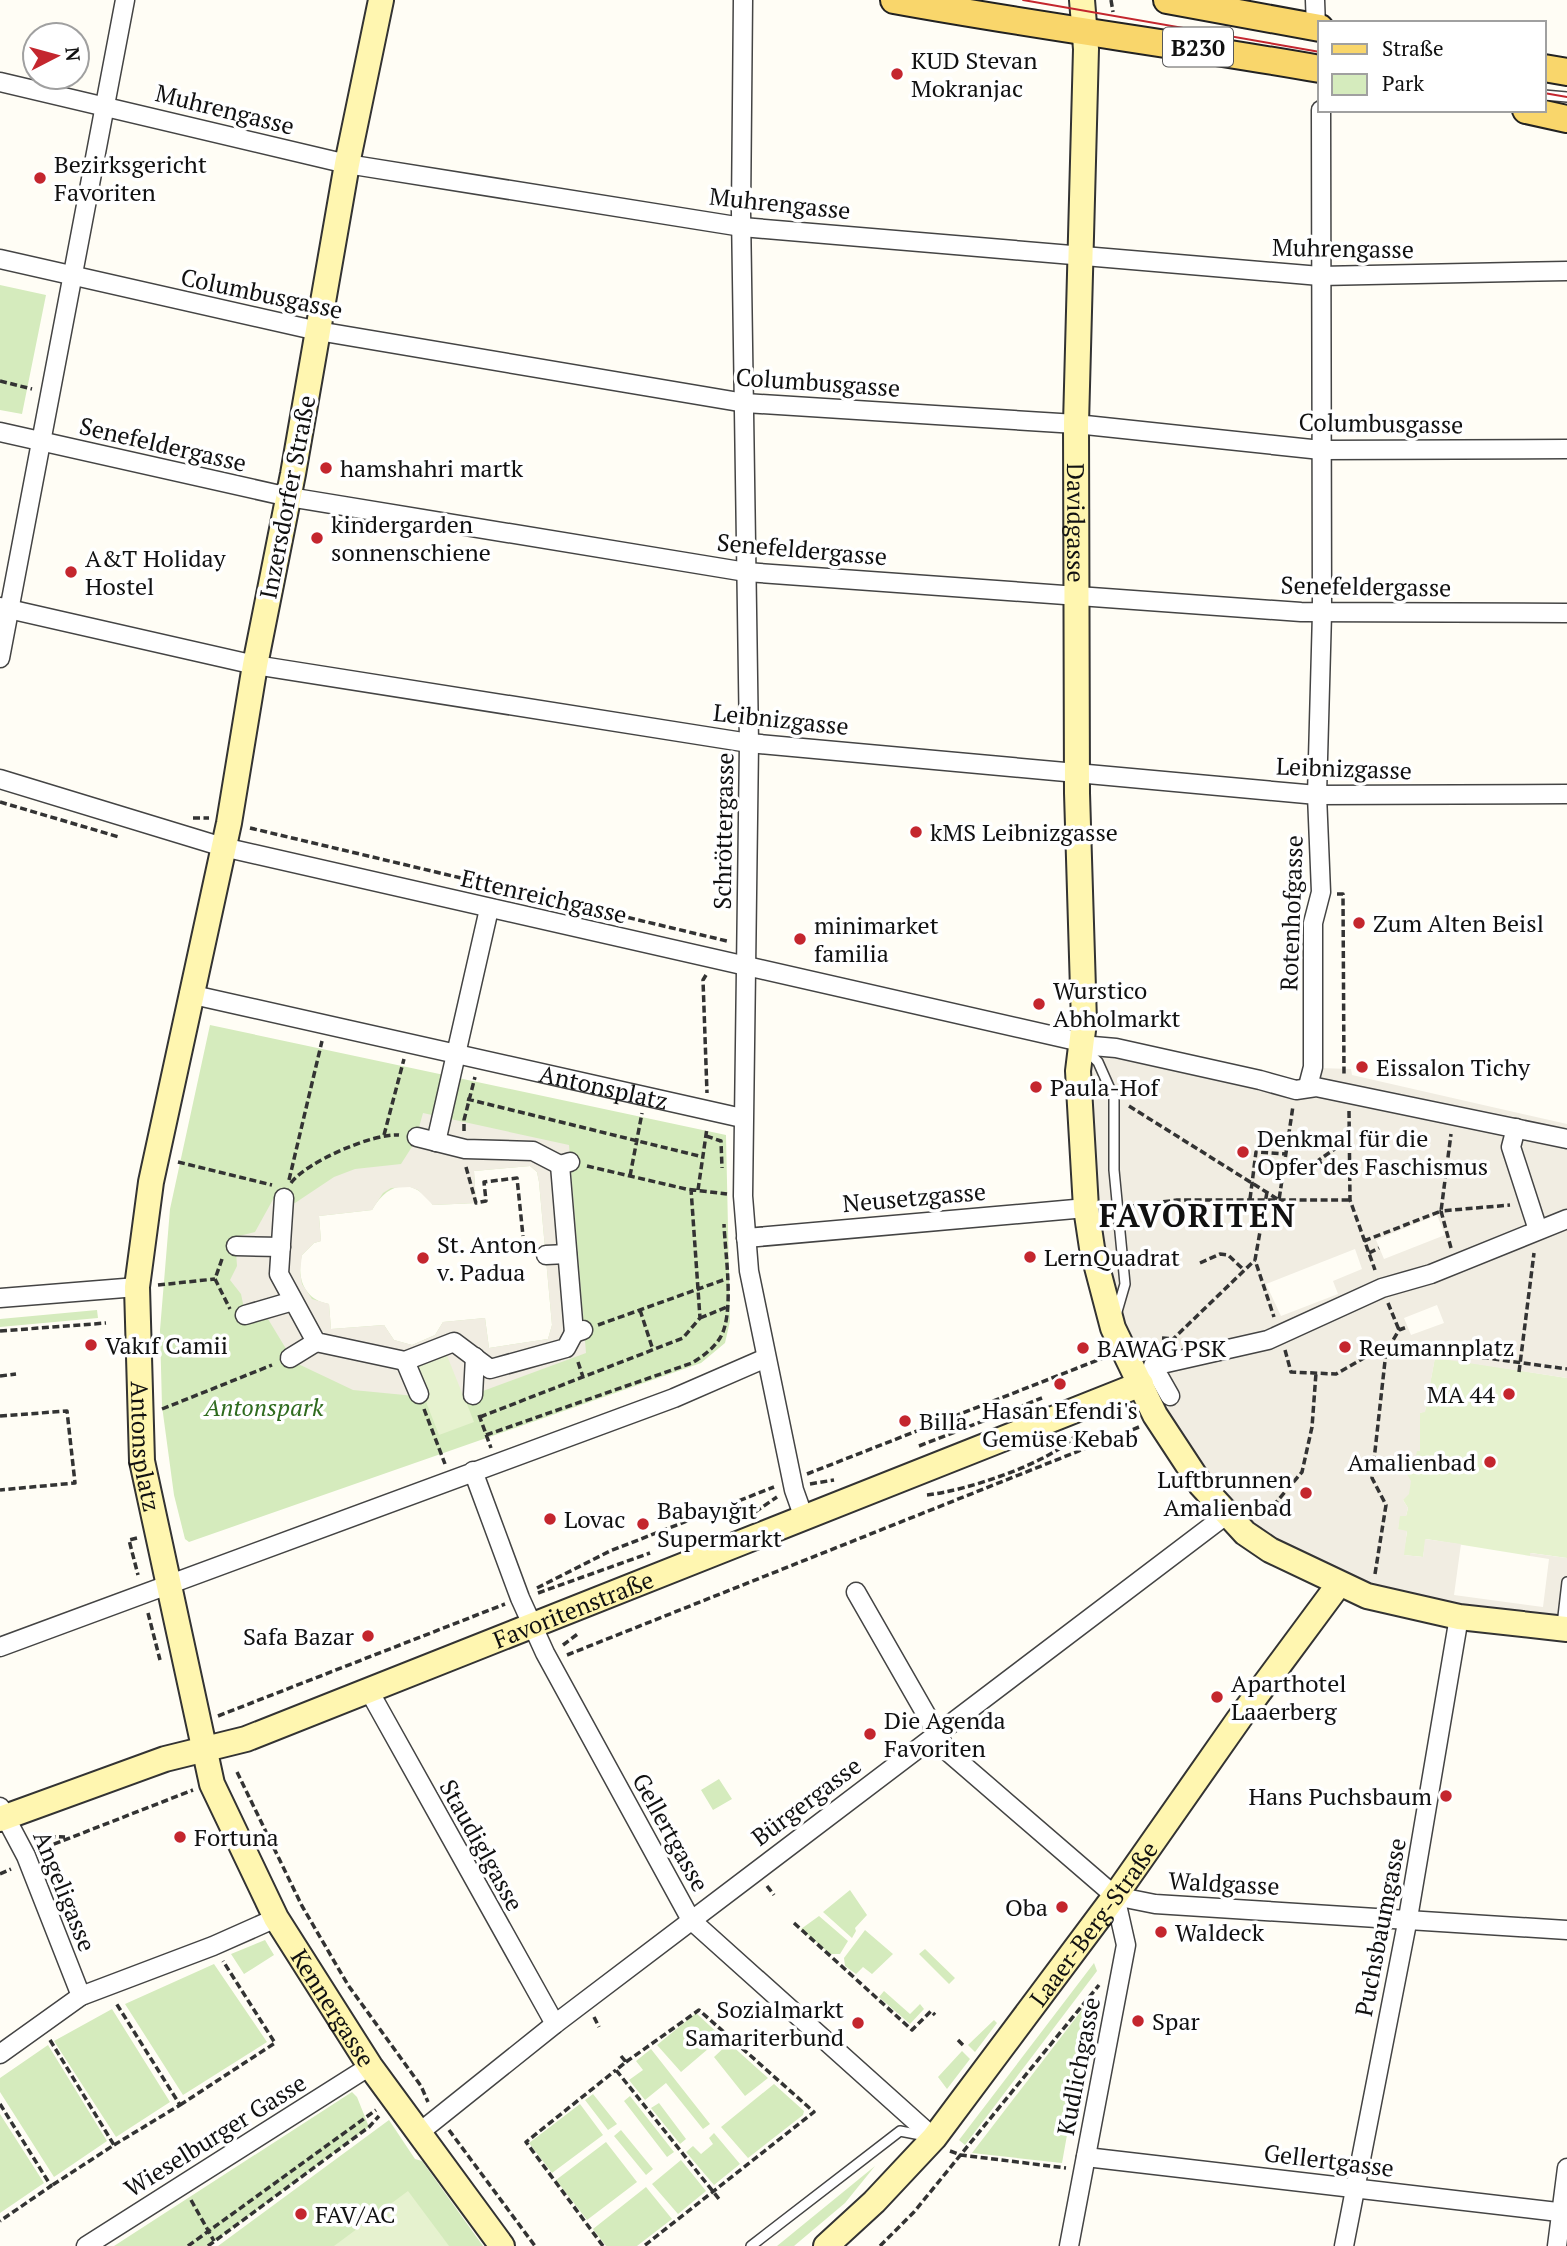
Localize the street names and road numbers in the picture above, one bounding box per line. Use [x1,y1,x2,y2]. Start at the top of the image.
road number: B230 [1163,28,1233,66]
street label: Muhrengasse [152,76,298,142]
street label: Muhrengasse [708,180,852,226]
street label: Muhrengasse [1272,231,1414,265]
street label: Columbusgasse [178,260,346,326]
street label: Columbusgasse [735,360,901,404]
street label: Inzersdorfer Straße [252,392,322,602]
street label: Columbusgasse [1298,406,1464,440]
street label: Senefeldergasse [76,409,250,479]
street label: Davidgasse [1060,463,1092,582]
street label: Senefeldergasse [716,526,888,572]
street label: Senefeldergasse [1280,569,1452,603]
street label: Leibnizgasse [712,696,850,742]
street label: Leibnizgasse [1275,750,1413,786]
street label: Schröttergasse [706,752,740,910]
street label: Rotenhofgasse [1272,835,1310,991]
street label: Ettenreichgasse [458,861,630,931]
street label: Antonsplatz [536,1057,671,1117]
street label: Neusetzgasse [841,1175,987,1219]
street label: Antonsplatz [124,1381,168,1514]
street label: Favoritenstraße [488,1563,658,1655]
street label: Bürgergasse [745,1749,867,1853]
street label: Gellertgasse [625,1767,717,1897]
street label: Staudiglgasse [433,1774,531,1916]
street label: Angeligasse [26,1826,104,1956]
street label: Laaer-Berg-Straße [1022,1835,1165,2013]
street label: Puchsbaumgasse [1347,1835,1413,2019]
street label: Waldgasse [1168,1864,1280,1902]
street label: Kennergasse [284,1943,383,2073]
street label: Kudlichgasse [1049,1994,1107,2138]
street label: Wieselburger Gasse [118,2066,312,2204]
street label: Gellertgasse [1262,2136,1396,2184]

